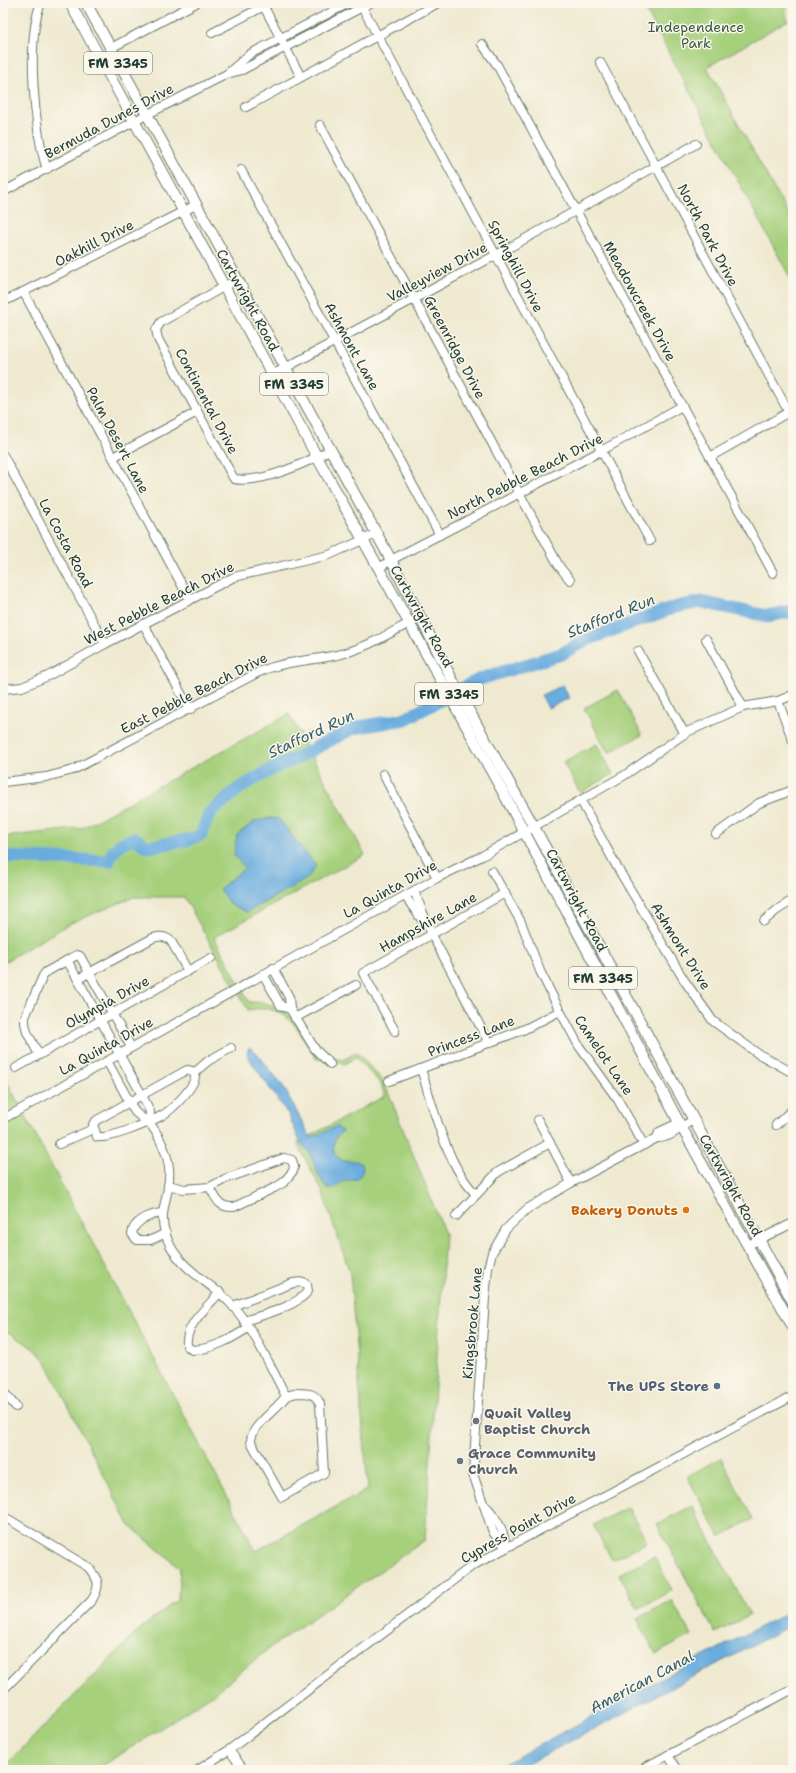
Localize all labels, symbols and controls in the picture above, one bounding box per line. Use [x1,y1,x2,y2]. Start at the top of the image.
park label: Independence Park [648,18,744,52]
road number: FM 3345 [84,52,152,74]
street label: Bermuda Dunes Drive [41,79,177,163]
street label: North Park Drive [673,181,743,289]
street label: Oakhill Drive [51,215,137,271]
street label: Springhill Drive [484,217,548,315]
street label: Valleyview Drive [384,238,490,306]
street label: Meadowcreek Drive [600,238,680,364]
street label: Cartwright Road [212,246,284,354]
street label: Greenridge Drive [420,292,490,402]
street label: Ashmont Lane [320,299,384,393]
street label: Continental Drive [172,345,243,457]
road number: FM 3345 [260,373,328,395]
street label: Palm Desert Lane [82,384,154,496]
street label: North Pebble Beach Drive [444,429,606,523]
street label: La Costa Road [35,495,97,591]
street label: West Pebble Beach Drive [81,557,237,649]
street label: Cartwright Road [386,562,458,670]
water label: Stafford Run [564,589,658,643]
street label: East Pebble Beach Drive [117,648,271,738]
road number: FM 3345 [415,683,483,705]
water label: Stafford Run [265,705,357,763]
street label: Cartwright Road [542,845,612,955]
street label: La Quinta Drive [340,856,440,922]
street label: Hampshire Lane [376,888,480,956]
street label: Ashmont Drive [647,899,715,993]
road number: FM 3345 [569,967,637,989]
street label: Olympia Drive [62,971,152,1033]
street label: Princess Lane [425,1011,517,1061]
street label: Camelot Lane [571,1011,637,1099]
street label: La Quinta Drive [56,1013,156,1079]
street label: Cartwright Road [695,1131,767,1239]
place label: Bakery Donuts [571,1201,678,1219]
marker: Bakery Donuts [681,1205,691,1215]
street label: Kingsbrook Lane [458,1266,486,1380]
place label: The UPS Store [608,1377,709,1395]
marker: The UPS Store [712,1381,722,1391]
place label: Quail Valley Baptist Church [484,1404,590,1438]
marker: Quail Valley Baptist Church [471,1416,481,1426]
place label: Grace Community Church [468,1444,596,1478]
marker: Grace Community Church [455,1456,465,1466]
street label: Cypress Point Drive [457,1489,579,1567]
water label: American Canal [586,1646,698,1718]

